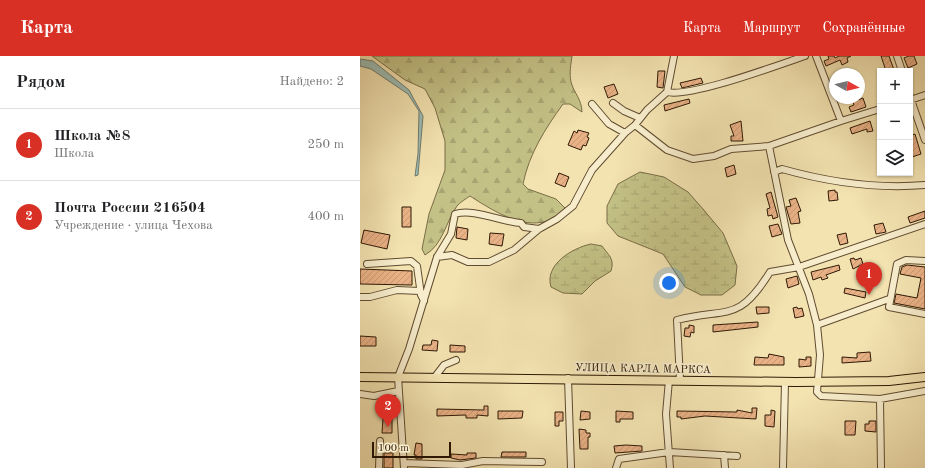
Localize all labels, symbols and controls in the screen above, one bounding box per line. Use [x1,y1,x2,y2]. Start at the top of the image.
text: Карта [20,19,73,38]
text: Карта [683,21,721,35]
text: Маршрут [743,21,800,35]
text: Сохранённые [822,21,905,35]
north arrow [829,68,865,104]
map controls [877,68,913,176]
button: + [877,68,913,104]
text: Рядом [16,74,65,91]
text: Найдено: 2 [280,75,344,88]
button: − [877,104,913,140]
text: Школа №8 [54,129,130,144]
text: 1 [25,138,33,151]
text: 250 m [307,138,344,151]
button: layers [877,140,913,176]
text: Школа [54,147,94,160]
text: Почта России 216504 [54,201,206,216]
text: 2 [25,210,33,223]
text: 400 m [307,210,344,223]
text: Учреждение · улица Чехова [54,219,213,232]
pin: 1 [856,262,882,295]
your location [659,273,679,293]
street label: УЛИЦА КАРЛА МАРКСА [575,363,712,376]
pin: 2 [375,394,401,427]
scale bar [372,440,451,459]
text: 100 m [378,443,409,454]

